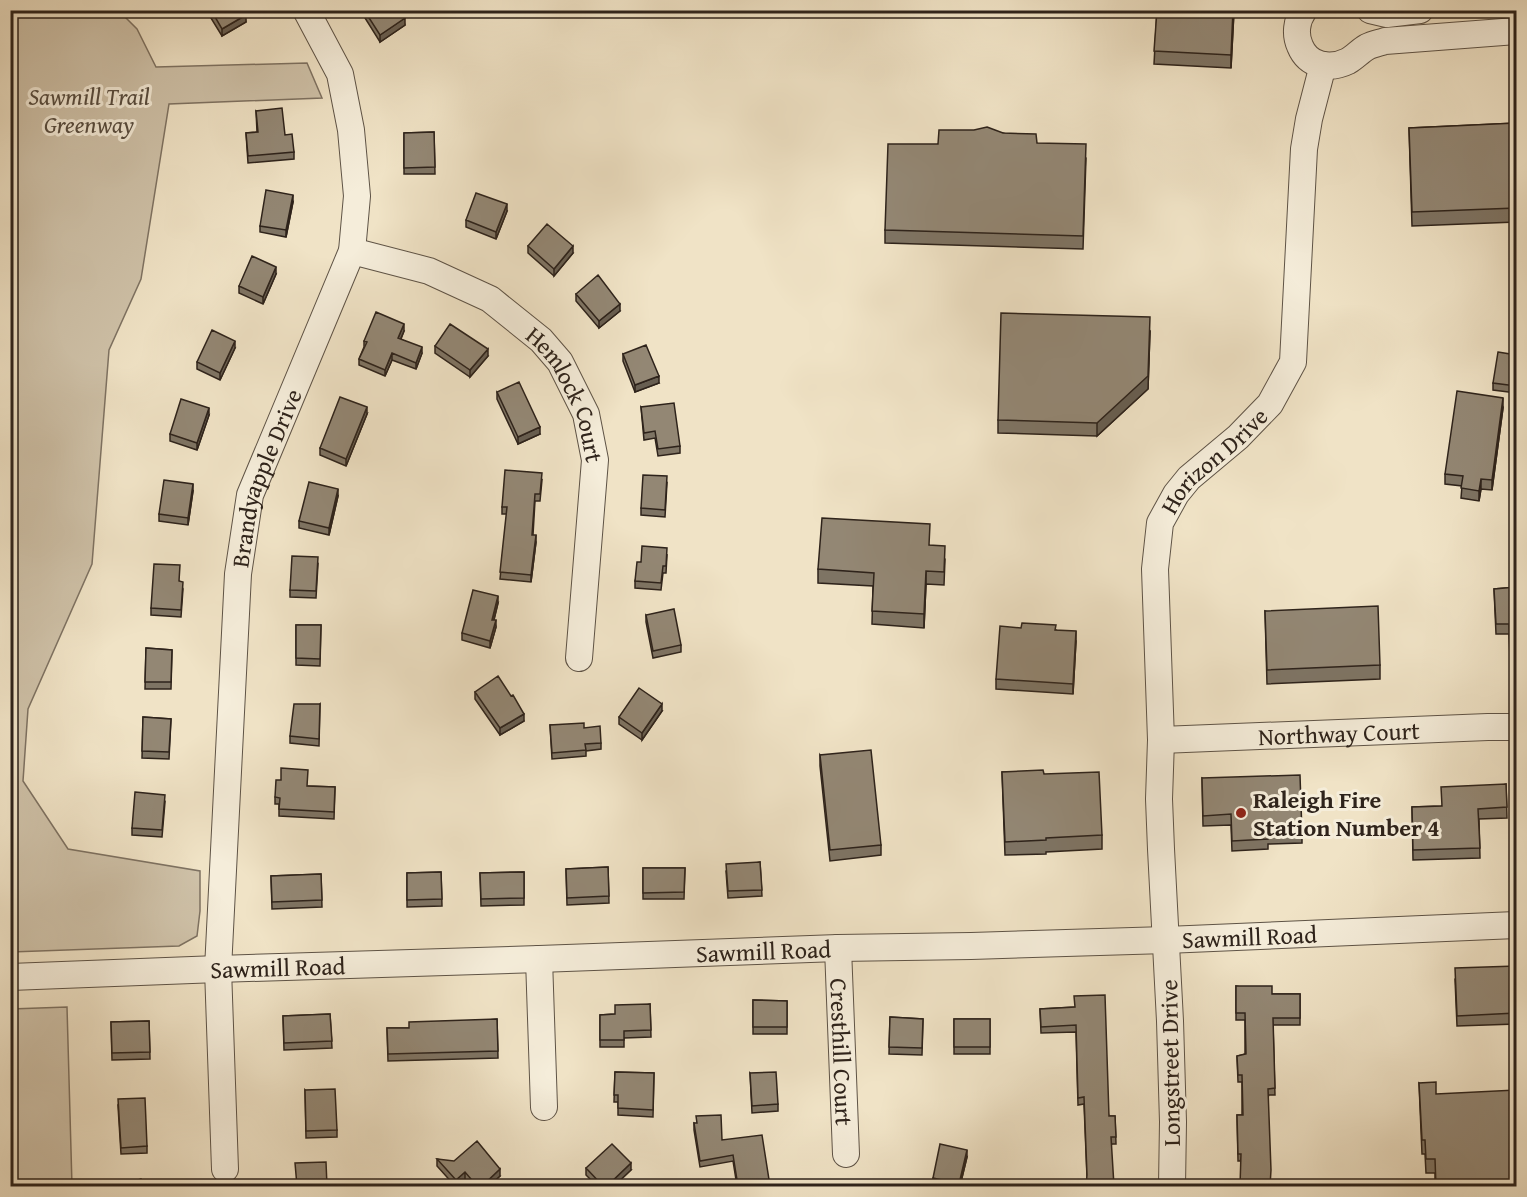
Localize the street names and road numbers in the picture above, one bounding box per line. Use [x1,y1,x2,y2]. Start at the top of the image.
street label: Hemlock Court [519,317,613,466]
street label: Brandyapple Drive [222,383,310,570]
street label: Horizon Drive [1151,399,1275,520]
street label: Northway Court [1257,712,1421,754]
street label: Sawmill Road [1181,916,1318,957]
street label: Sawmill Road [695,931,832,971]
street label: Sawmill Road [210,948,346,987]
street label: Cresthill Court [822,978,862,1127]
street label: Longstreet Drive [1151,979,1189,1147]

